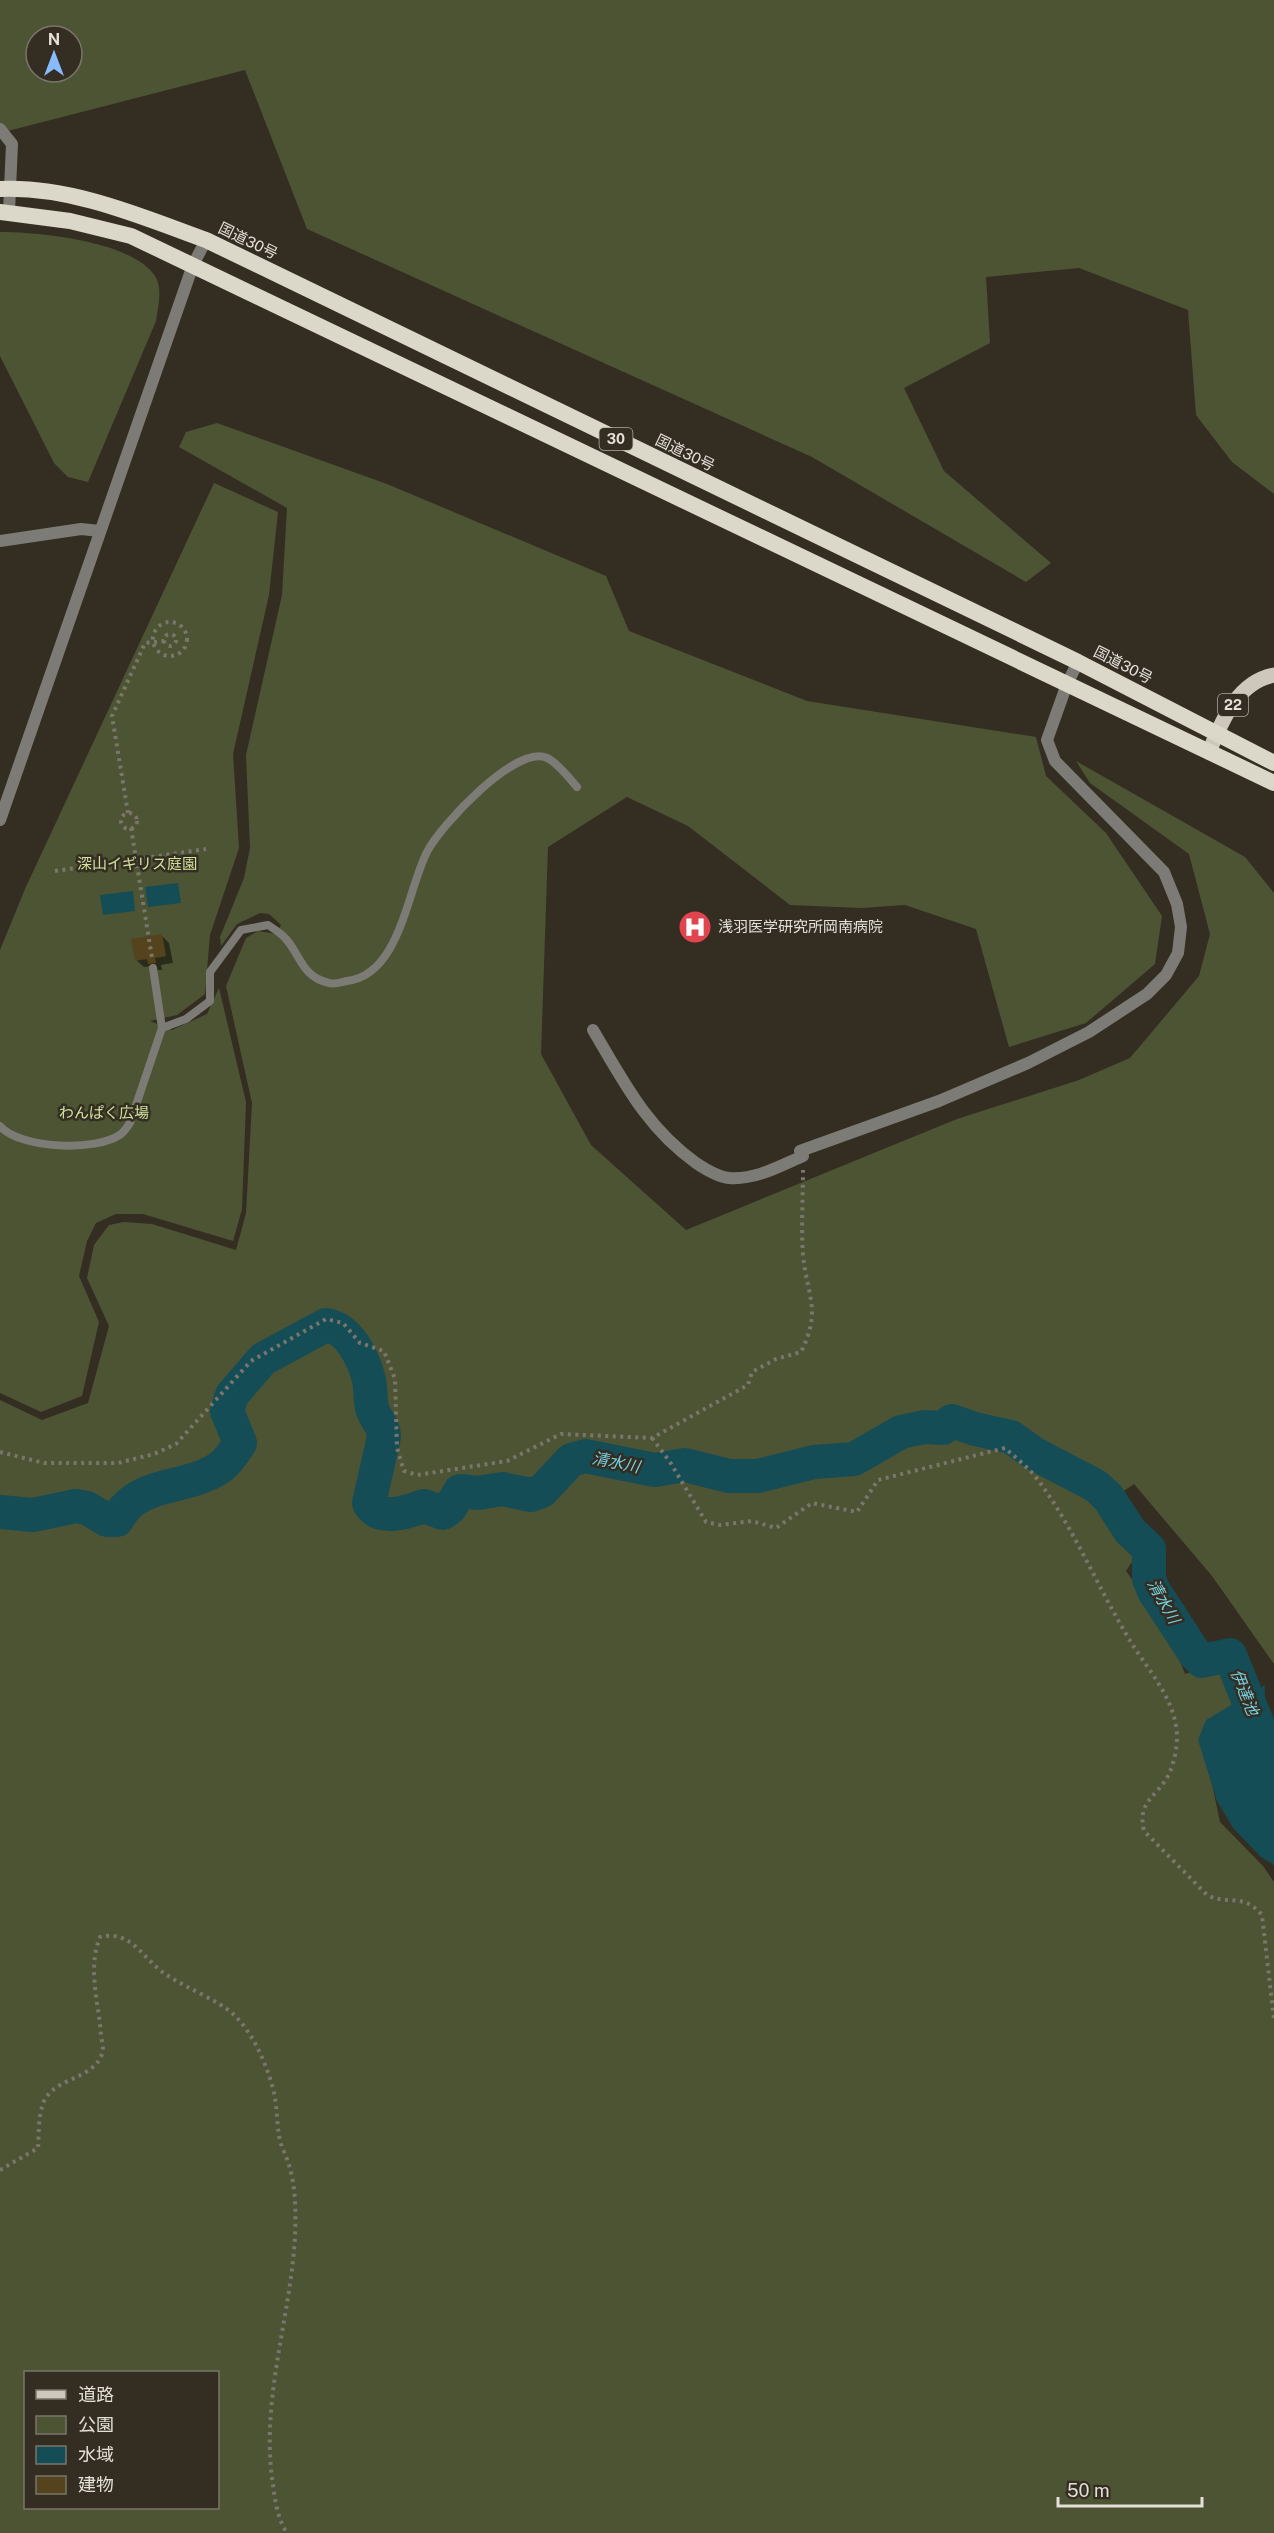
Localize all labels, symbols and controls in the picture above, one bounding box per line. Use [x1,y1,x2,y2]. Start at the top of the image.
north arrow [24,24,84,84]
text: N [48,30,60,49]
street label: 国道30号 [216,219,281,262]
road number: 30 [600,428,632,450]
street label: 国道30号 [653,431,718,474]
street label: 国道30号 [1091,643,1155,687]
road number: 22 [1218,694,1248,716]
park label: 深山イギリス庭園 [77,855,197,872]
hospital icon: 浅羽医学研究所岡南病院 [677,909,713,945]
place label: 浅羽医学研究所岡南病院 [718,918,883,935]
park label: わんぱく広場 [59,1104,149,1121]
water label: 清水川 [591,1449,643,1477]
water label: 清水川 [1144,1576,1184,1629]
water label: 伊達池 [1227,1666,1263,1720]
legend [24,2371,219,2509]
text: 道路 [78,2384,114,2405]
text: 公園 [78,2414,114,2435]
text: 水域 [78,2444,114,2465]
scale bar [1058,2470,1202,2508]
text: 建物 [78,2474,114,2495]
text: 50 m [1067,2480,1110,2501]

